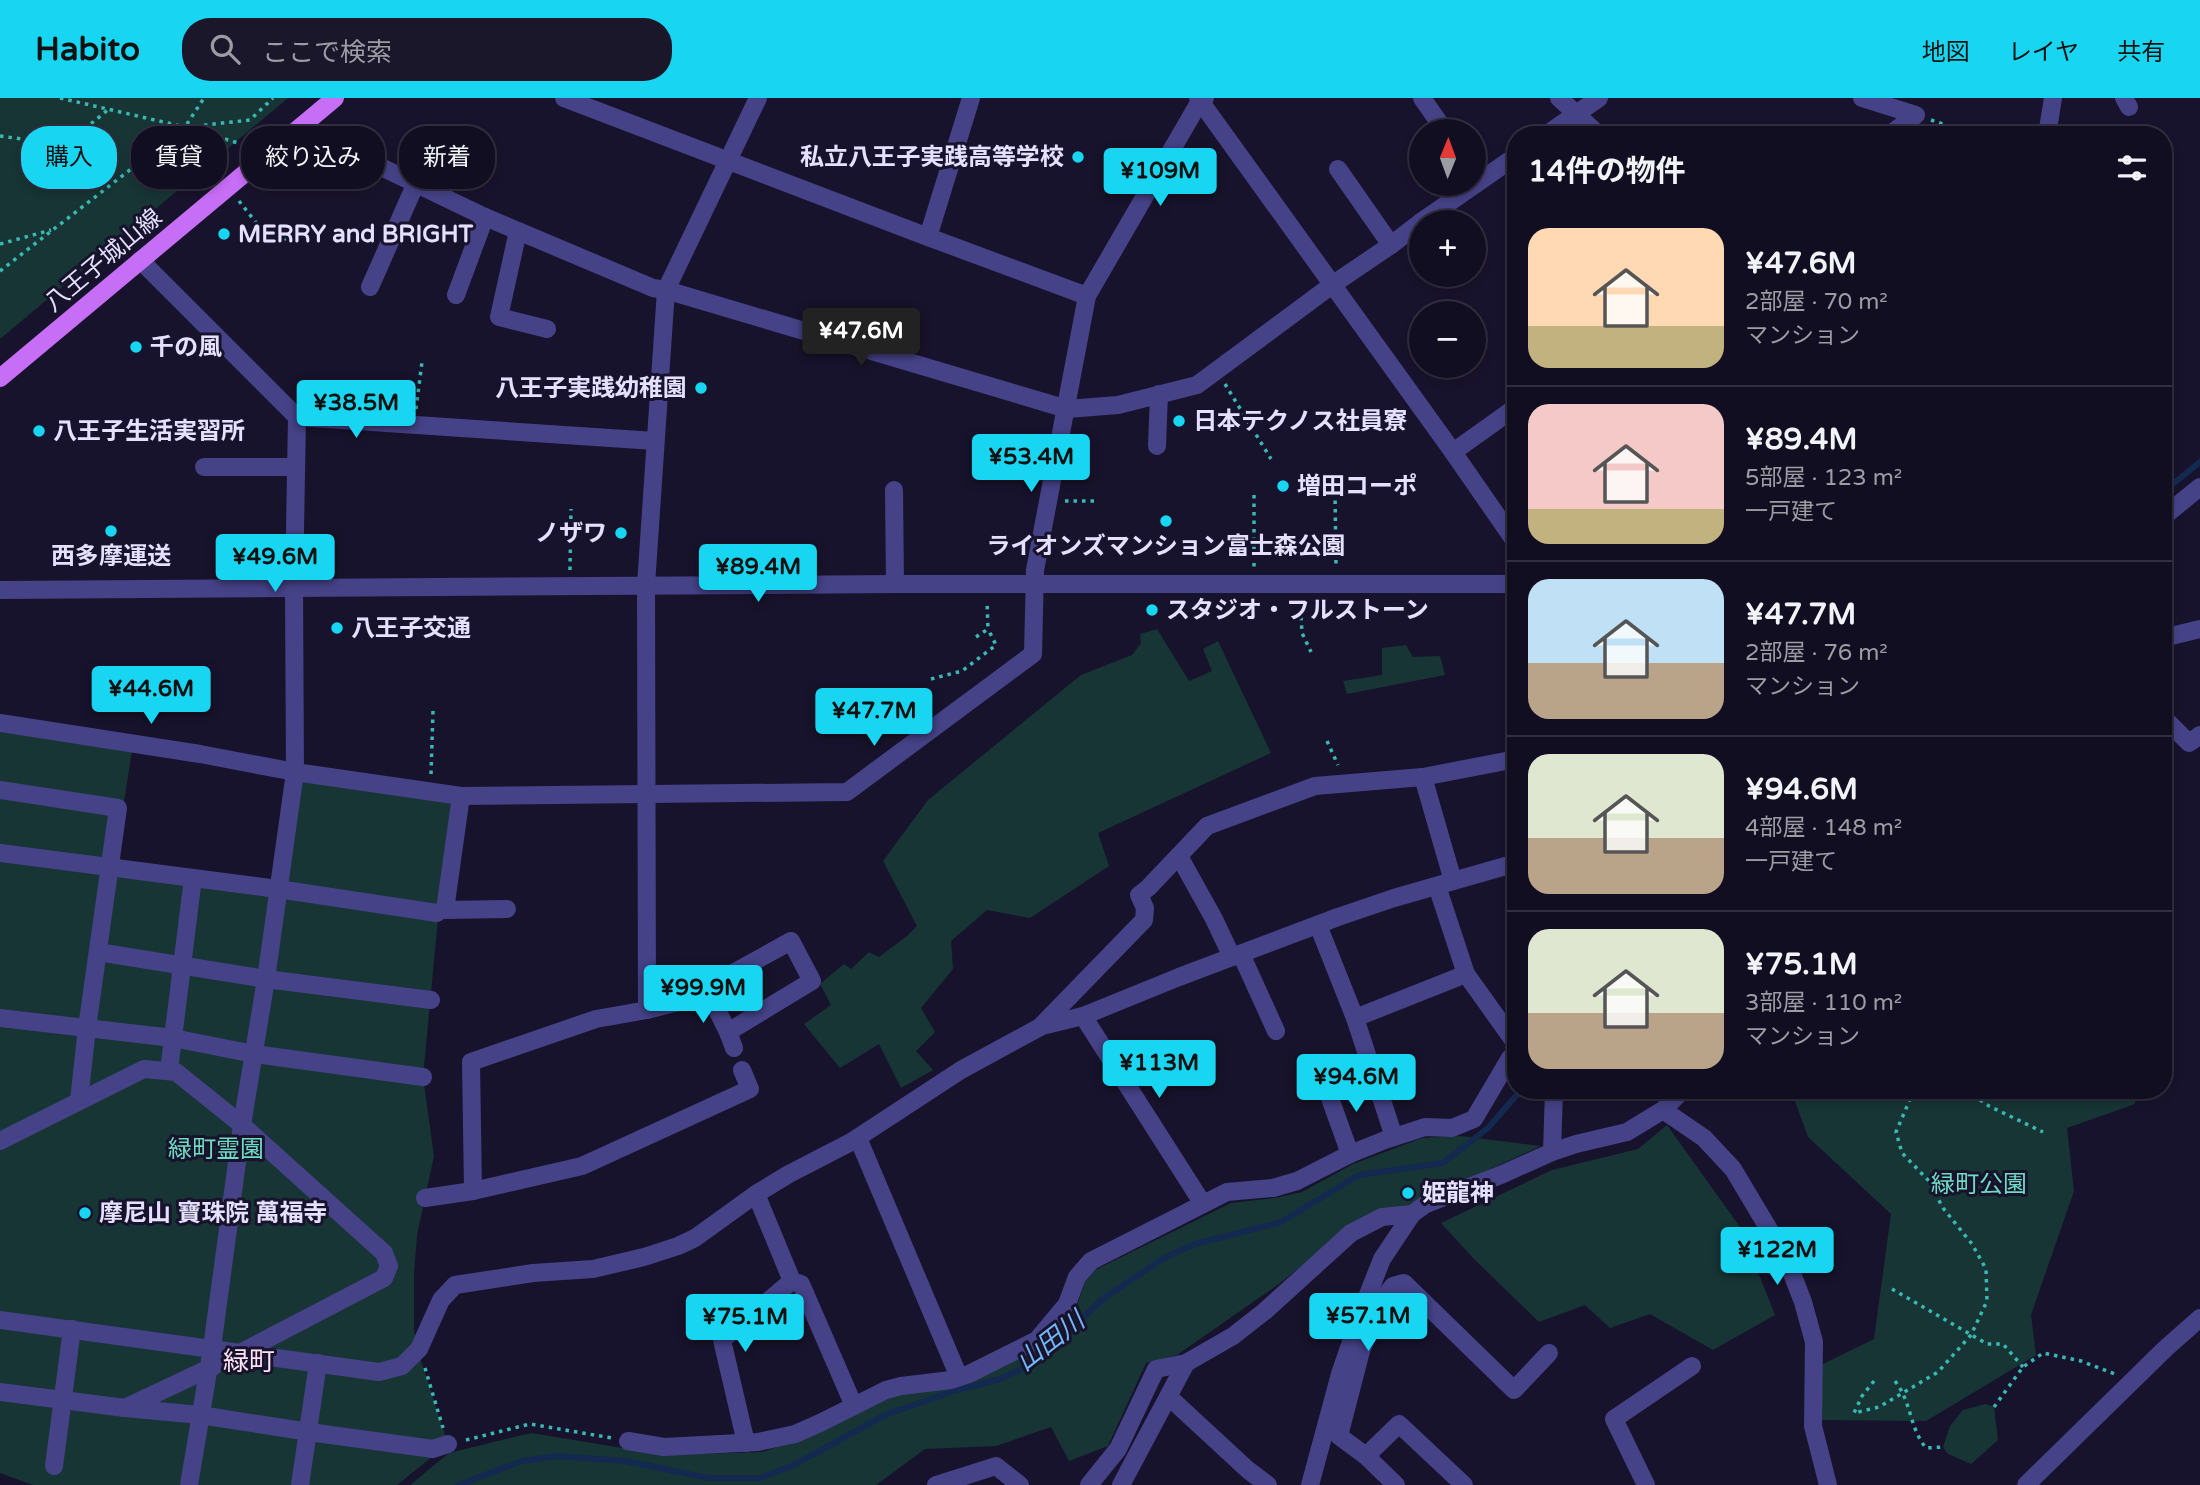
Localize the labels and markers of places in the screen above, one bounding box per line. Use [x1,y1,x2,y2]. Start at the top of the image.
place label: 私立八王子実践高等学校 [800,143,1064,172]
pin: ¥109M [1111,148,1209,208]
marker: 私立八王子実践高等学校 [1070,149,1086,165]
place label: MERRY and BRIGHT [238,220,474,249]
marker: MERRY and BRIGHT [216,226,232,242]
pin: ¥47.6M [804,308,918,368]
place label: 千の風 [150,333,222,362]
marker: 千の風 [128,339,144,355]
place label: 八王子実践幼稚園 [495,374,687,403]
pin: ¥38.5M [299,380,413,440]
marker: 八王子実践幼稚園 [693,380,709,396]
place label: 日本テクノス社員寮 [1193,407,1408,436]
marker: 日本テクノス社員寮 [1171,413,1187,429]
place label: 八王子生活実習所 [53,417,245,446]
marker: 八王子生活実習所 [31,423,47,439]
pin: ¥53.4M [974,434,1088,494]
place label: 増田コーポ [1297,472,1417,501]
marker: 増田コーポ [1275,478,1291,494]
marker: ライオンズマンション富士森公園 [1158,513,1174,529]
place label: ノザワ [535,519,607,548]
marker: 西多摩運送 [103,523,119,539]
marker: ノザワ [613,525,629,541]
place label: ライオンズマンション富士森公園 [986,532,1346,561]
pin: ¥49.6M [218,534,332,594]
place label: 西多摩運送 [51,542,171,571]
pin: ¥89.4M [701,545,815,604]
place label: スタジオ・フルストーン [1166,596,1429,625]
marker: スタジオ・フルストーン [1144,602,1160,618]
place label: 八王子交通 [351,614,471,643]
marker: 八王子交通 [329,620,345,636]
pin: ¥44.6M [94,666,208,726]
pin: ¥47.7M [817,688,931,748]
pin: ¥99.9M [646,965,760,1025]
pin: ¥113M [1110,1040,1208,1100]
pin: ¥94.6M [1299,1054,1413,1114]
place label: 姫龍神 [1422,1179,1494,1208]
marker: 姫龍神 [1400,1185,1416,1201]
place label: 摩尼山 寶珠院 萬福寺 [99,1199,327,1228]
marker: 摩尼山 寶珠院 萬福寺 [77,1205,93,1221]
pin: ¥122M [1728,1228,1826,1287]
pin: ¥75.1M [688,1294,802,1354]
pin: ¥57.1M [1311,1294,1425,1353]

